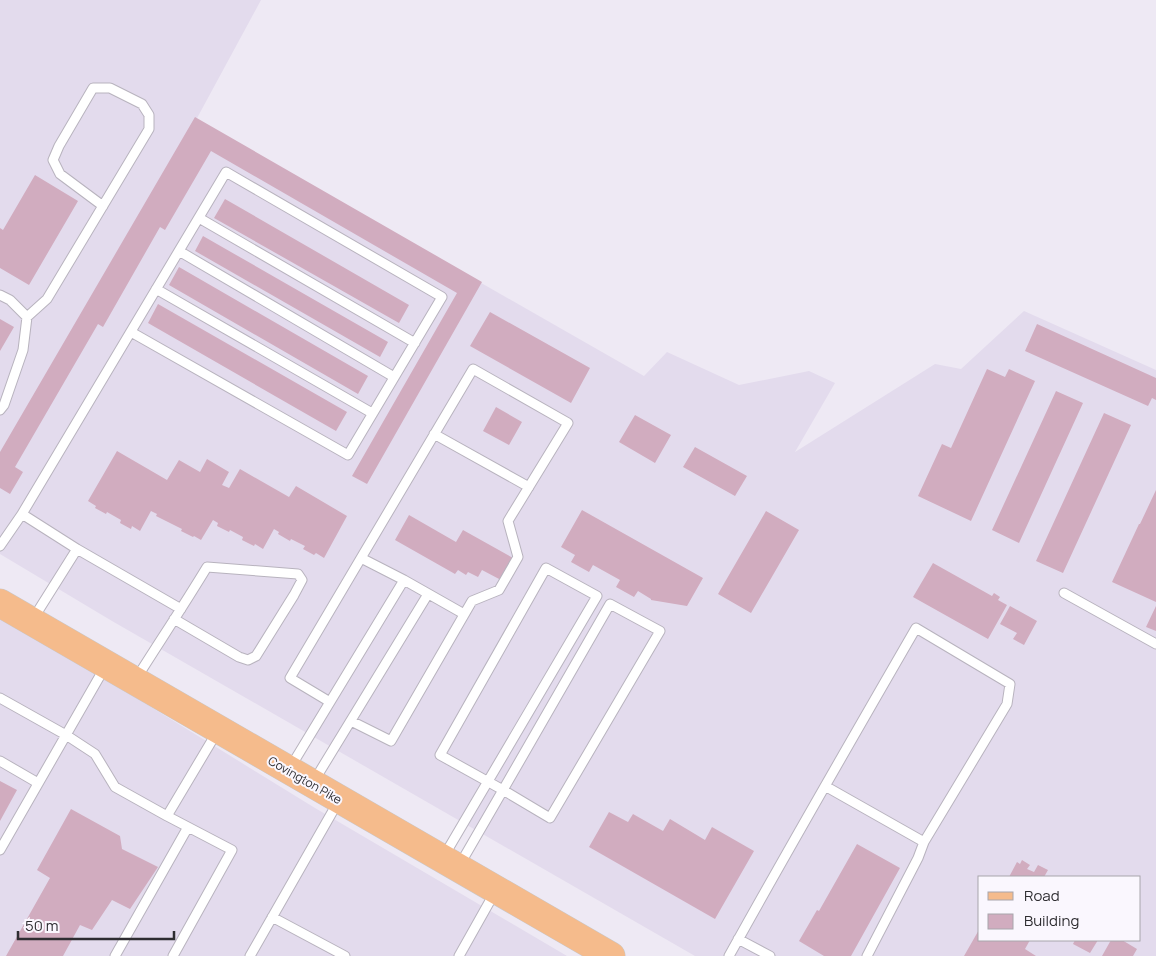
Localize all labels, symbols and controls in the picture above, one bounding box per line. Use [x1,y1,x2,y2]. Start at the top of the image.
street label: Covington Pike [265,752,345,808]
legend [978,876,1141,941]
text: Road [1024,885,1060,906]
scale bar [18,908,174,940]
text: Building [1024,910,1079,931]
text: 50 m [25,915,59,936]

